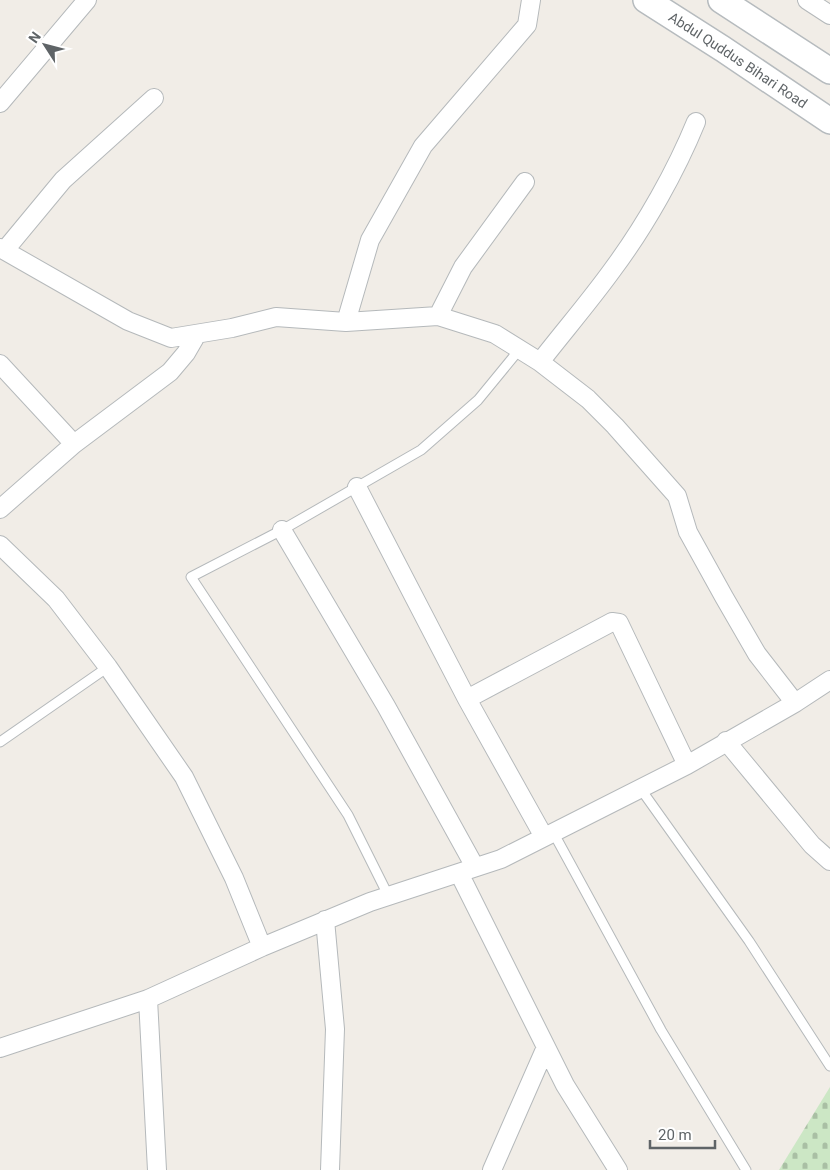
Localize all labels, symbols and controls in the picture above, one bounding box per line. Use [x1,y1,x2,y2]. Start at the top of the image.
street label: Abdul Quddus Bihari Road [666,9,810,111]
north arrow [20,20,70,70]
text: N [25,29,44,46]
scale bar [650,1118,715,1150]
text: 20 m [658,1126,692,1144]

